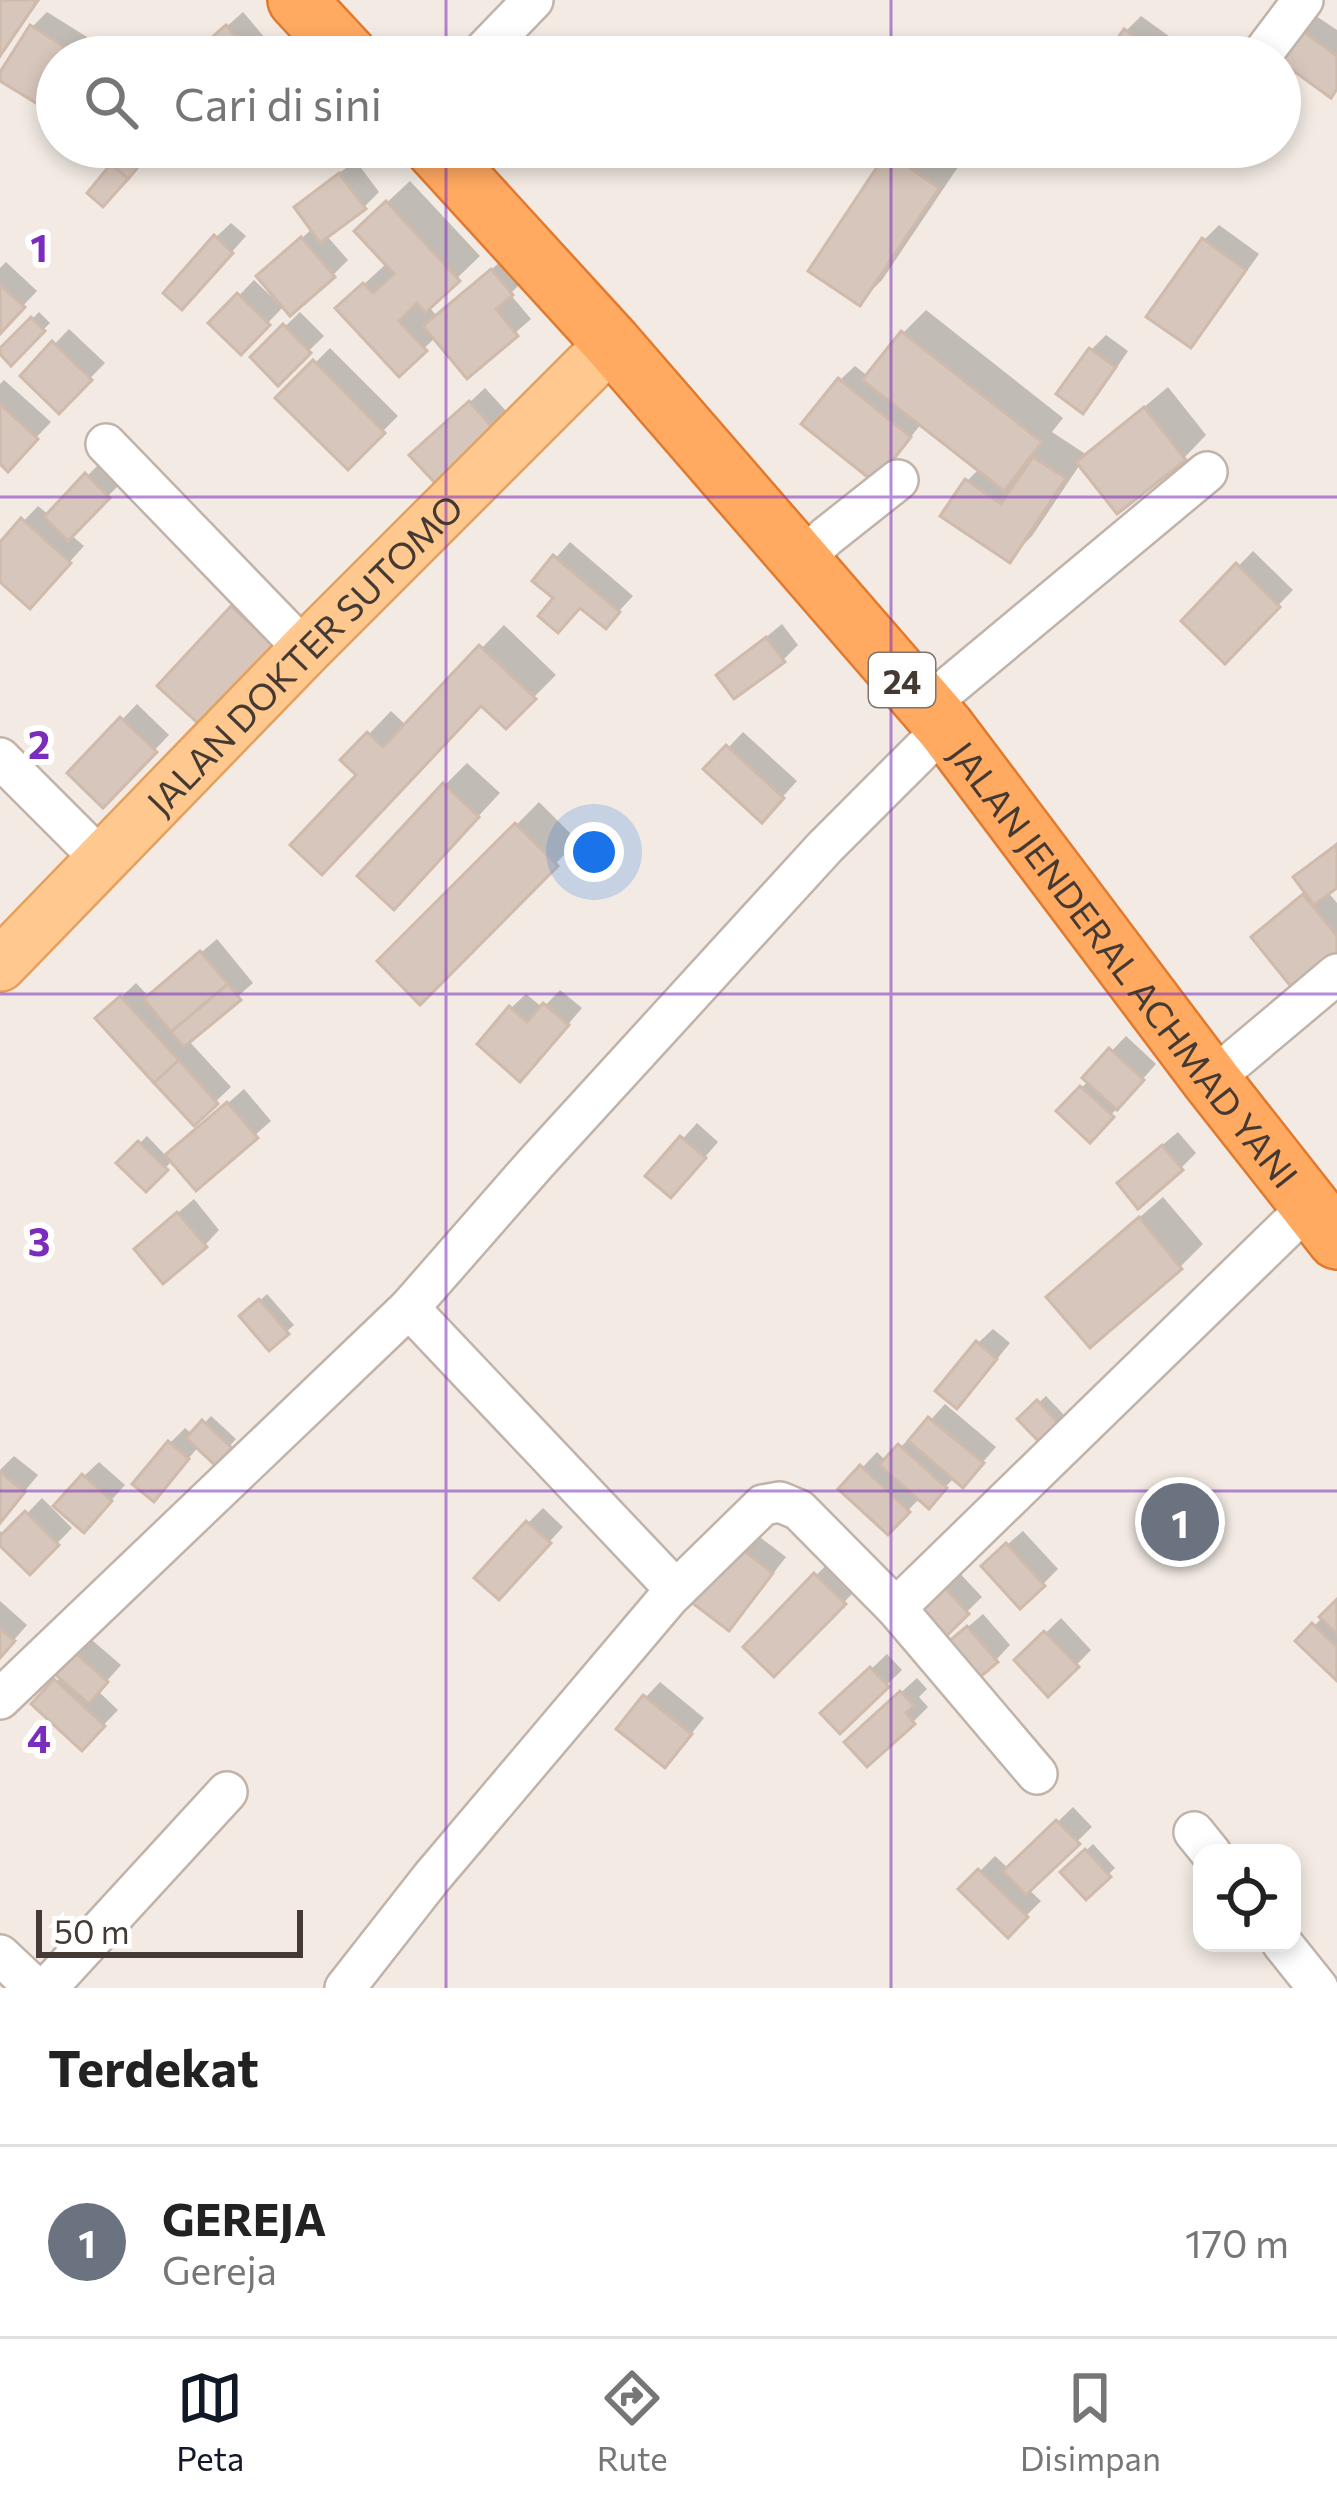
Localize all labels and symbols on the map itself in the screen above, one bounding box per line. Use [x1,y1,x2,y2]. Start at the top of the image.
text: 1 [30,222,48,270]
street label: JALAN DOKTER SUTOMO [137,484,471,823]
road number: 24 [869,653,935,707]
text: 2 [28,719,50,767]
street label: JALAN JENDERAL ACHMAD YANI [941,732,1309,1195]
your location [564,822,624,882]
text: 3 [28,1216,50,1264]
pin: 1 [1141,1477,1219,1567]
text: 4 [27,1713,51,1761]
scale bar [36,1904,303,1957]

